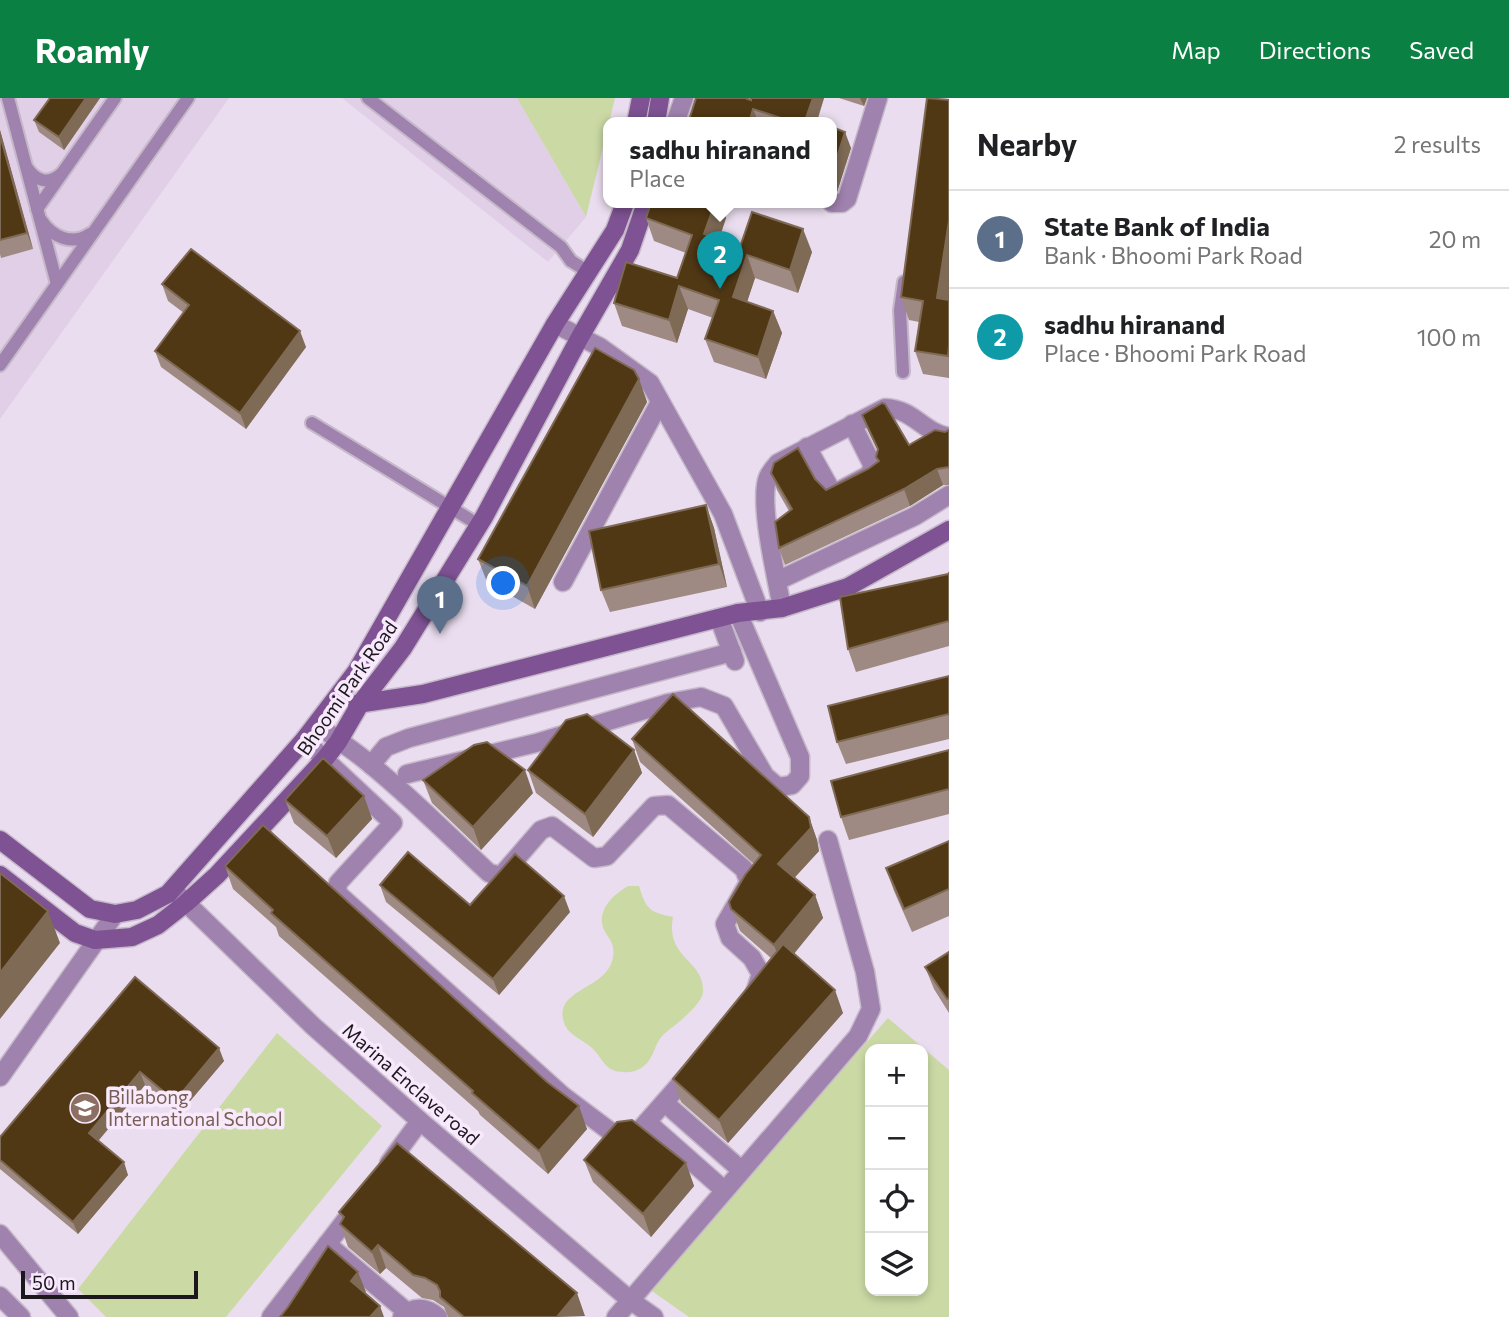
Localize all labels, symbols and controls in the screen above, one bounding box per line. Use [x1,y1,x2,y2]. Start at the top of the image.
text: Roamly [35,29,150,70]
text: Map [1171,35,1221,64]
text: Directions [1259,35,1371,64]
text: Saved [1409,35,1474,64]
popup [603,117,837,208]
text: Nearby [977,125,1077,162]
text: 2 results [1394,130,1481,158]
text: sadhu hiranand [629,133,811,164]
text: Place [629,164,685,192]
text: State Bank of India [1044,210,1270,241]
text: 1 [995,225,1005,253]
text: 20 m [1429,225,1481,253]
pin: 2 [697,231,743,289]
text: Bank · Bhoomi Park Road [1044,241,1303,269]
text: sadhu hiranand [1044,308,1225,339]
text: 2 [993,323,1007,351]
text: 100 m [1417,323,1481,351]
text: Place · Bhoomi Park Road [1044,339,1306,367]
your location [486,566,520,600]
pin: 1 [417,576,463,634]
street label: Bhoomi Park Road [292,616,402,759]
street label: Marina Enclave road [338,1018,484,1149]
map controls [865,1044,928,1296]
button: + [865,1044,928,1107]
place label: Billabong International School [108,1085,283,1130]
school or university icon: Billabong International School [68,1091,102,1125]
button: − [865,1107,928,1170]
button: locate [865,1170,928,1233]
button: layers [865,1233,928,1296]
scale bar [21,1268,198,1300]
text: 50 m [32,1271,76,1294]

